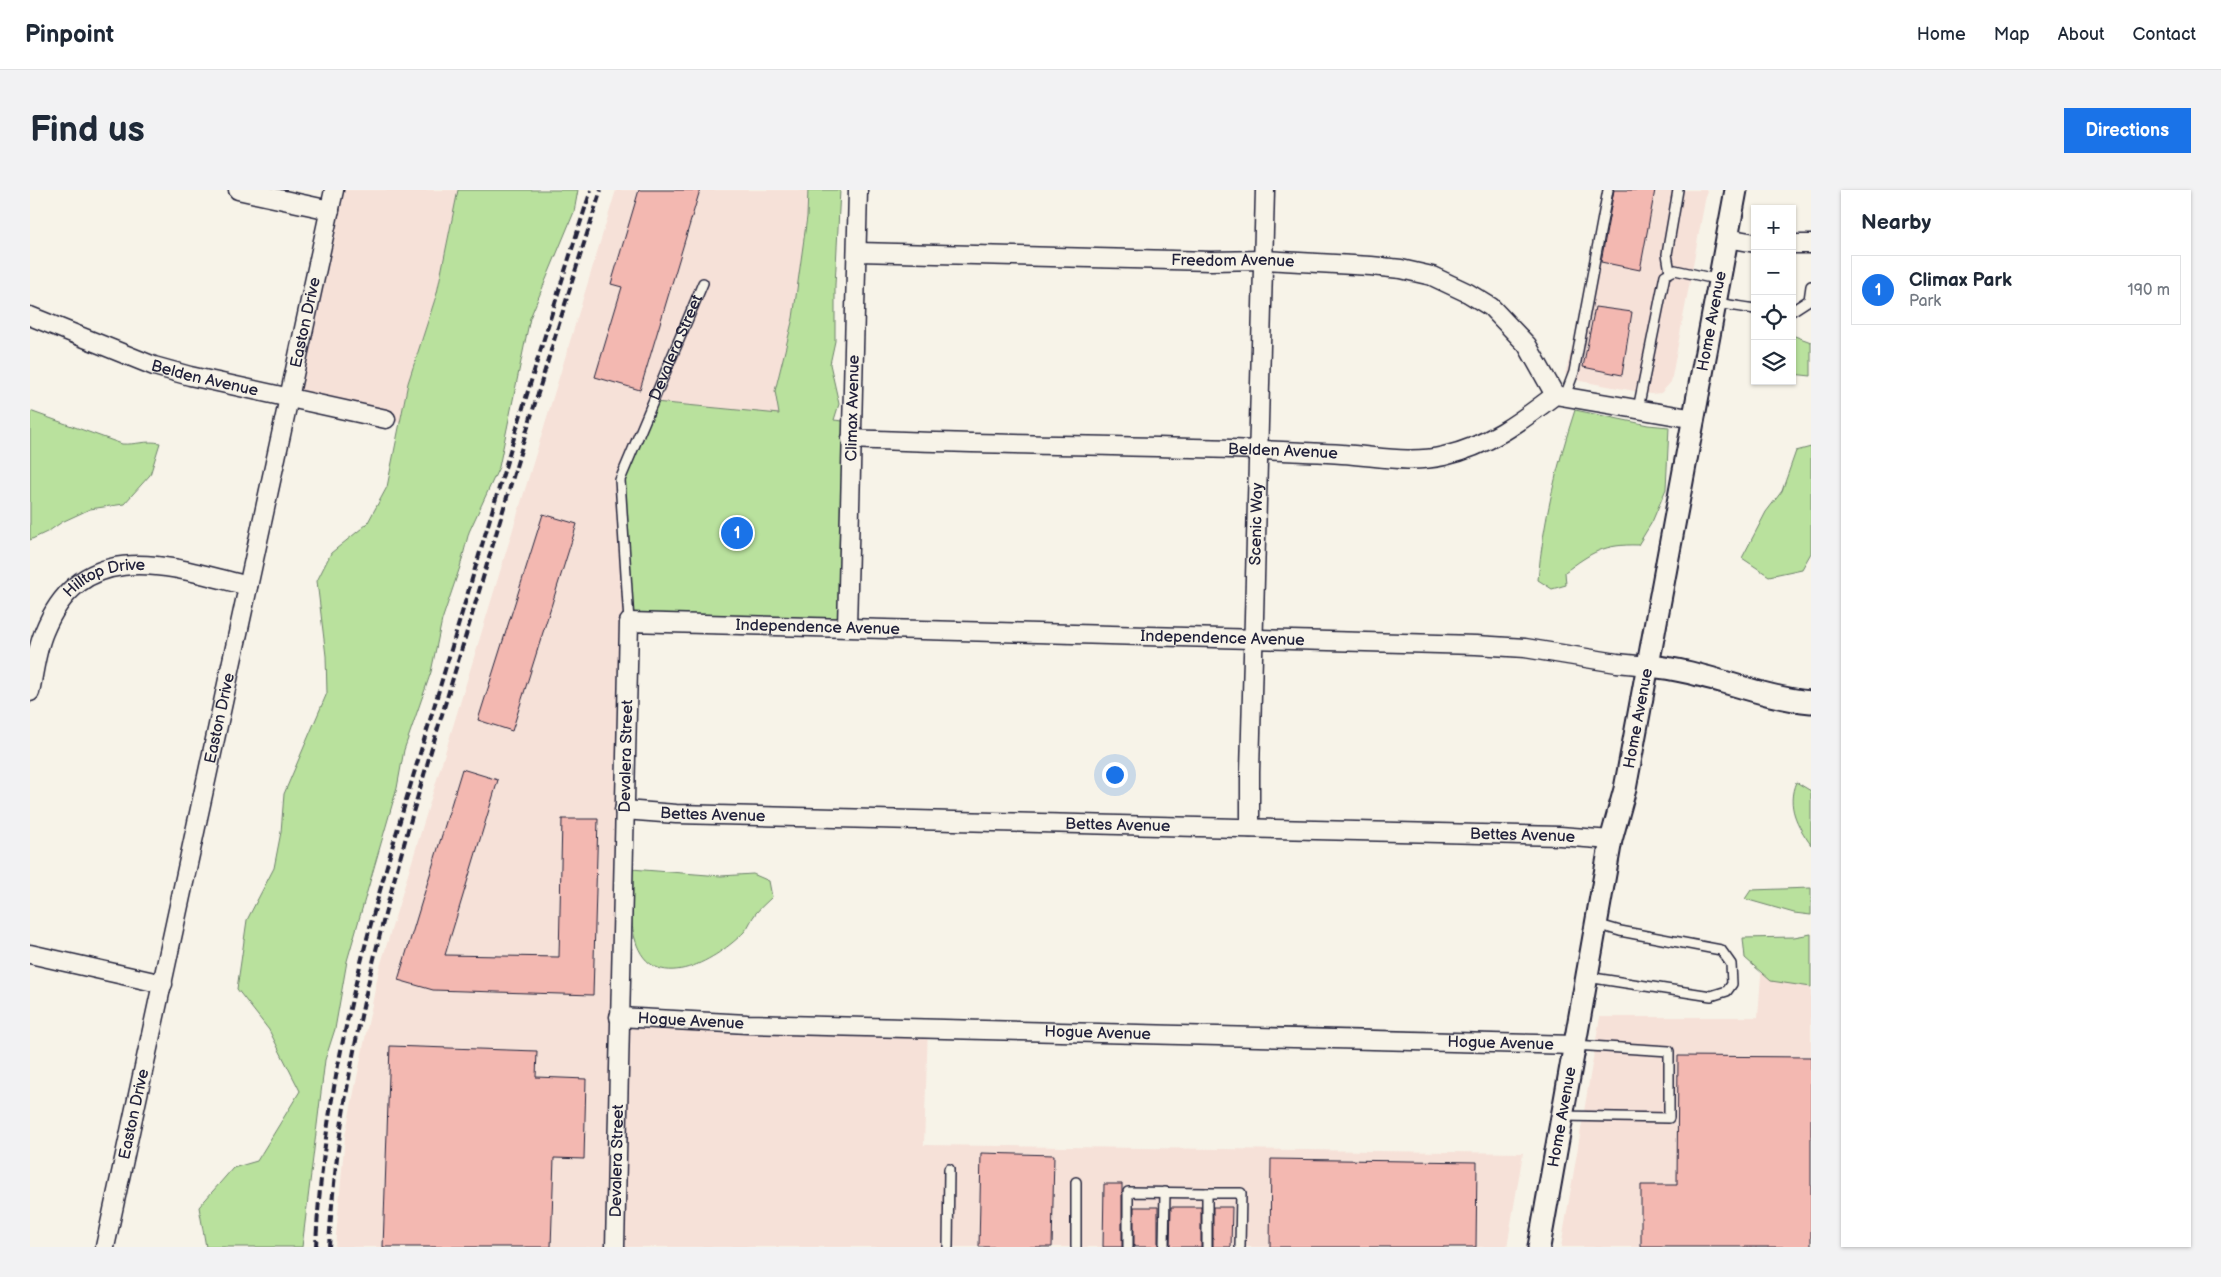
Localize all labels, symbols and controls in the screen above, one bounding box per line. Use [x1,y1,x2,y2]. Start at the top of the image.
text: Pinpoint [25,20,114,49]
text: Home [1917,24,1966,45]
text: Map [1994,24,2030,45]
text: About [2058,24,2105,45]
text: Contact [2133,24,2196,45]
button: Directions [2064,108,2191,153]
text: Find us [30,109,145,152]
map controls [1751,205,1796,385]
button: + [1751,205,1796,250]
text: Nearby [1861,210,1931,235]
street label: Freedom Avenue [1171,250,1296,271]
button: − [1751,250,1796,295]
street label: Home Avenue [1693,269,1730,373]
text: Climax Park [1909,269,2012,292]
street label: Easton Drive [286,275,324,369]
text: 1 [1875,281,1881,300]
text: 190 m [2128,281,2170,300]
street label: Devalera Street [645,292,707,403]
text: Park [1909,292,1941,311]
button: locate [1751,295,1796,340]
button: layers [1751,340,1796,385]
street label: Climax Avenue [842,354,863,462]
street label: Belden Avenue [149,356,261,400]
street label: Belden Avenue [1228,439,1339,463]
street label: Scenic Way [1246,482,1267,566]
pin: 1 [721,514,753,552]
street label: Hilltop Drive [59,555,146,601]
street label: Independence Avenue [735,615,901,639]
street label: Independence Avenue [1140,626,1306,650]
street label: Home Avenue [1619,666,1657,770]
street label: Easton Drive [201,671,239,765]
street label: Devalera Street [615,699,637,813]
your location [1102,762,1128,788]
street label: Bettes Avenue [659,803,766,826]
street label: Bettes Avenue [1065,814,1171,836]
street label: Bettes Avenue [1470,824,1576,847]
street label: Hogue Avenue [637,1009,745,1033]
street label: Hogue Avenue [1044,1022,1152,1044]
street label: Hogue Avenue [1447,1032,1555,1054]
street label: Home Avenue [1544,1065,1580,1169]
street label: Easton Drive [115,1067,153,1161]
street label: Devalera Street [606,1104,628,1218]

